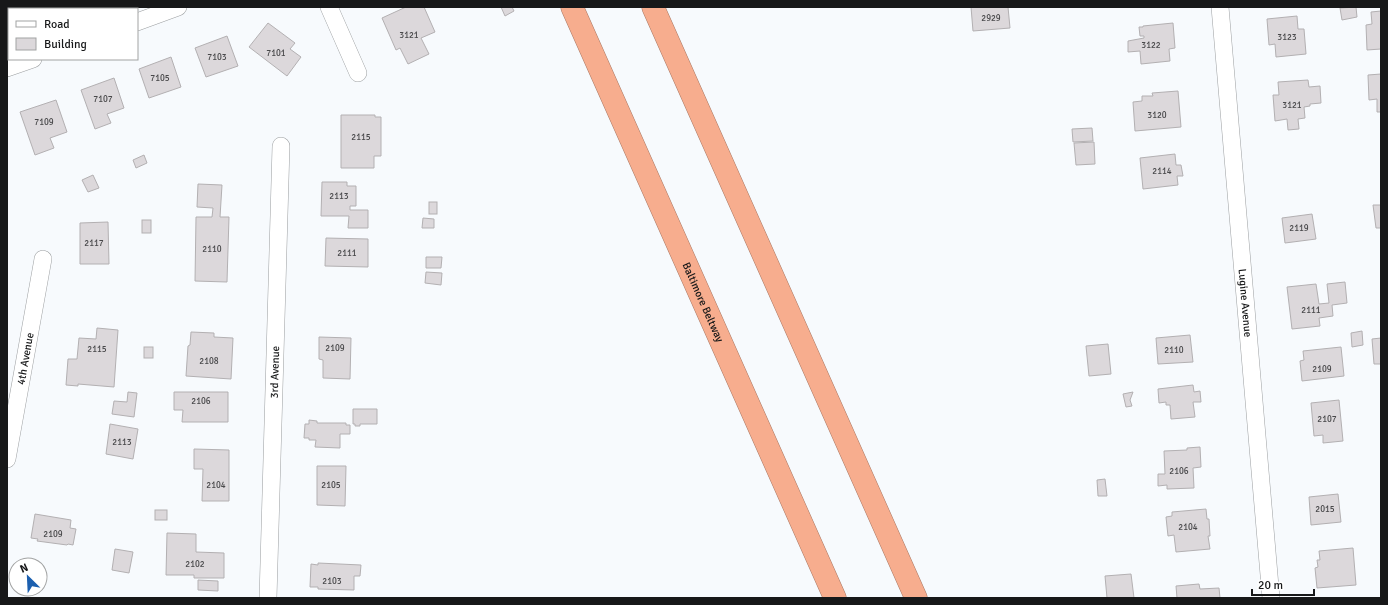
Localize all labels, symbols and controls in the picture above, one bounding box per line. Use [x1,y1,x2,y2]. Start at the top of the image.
legend [8,8,138,60]
house number: 2929 [981,13,1001,24]
text: Road [44,17,70,32]
house number: 3121 [399,30,419,41]
house number: 3123 [1277,32,1297,43]
text: Building [44,37,87,52]
house number: 3122 [1141,40,1161,51]
house number: 7101 [266,48,286,59]
house number: 7103 [207,52,227,63]
house number: 7105 [150,73,170,84]
house number: 7107 [93,94,113,105]
house number: 3121 [1282,100,1302,111]
house number: 3120 [1147,110,1167,121]
house number: 7109 [34,117,54,128]
house number: 2115 [351,132,371,143]
house number: 2114 [1152,166,1172,177]
house number: 2113 [329,191,349,202]
house number: 2119 [1289,223,1309,234]
house number: 2117 [84,238,104,249]
house number: 2110 [202,244,222,255]
house number: 2111 [337,248,357,259]
street label: Baltimore Beltway [679,260,727,345]
street label: Lugine Avenue [1236,268,1254,338]
house number: 2111 [1301,305,1321,316]
street label: 4th Avenue [14,332,37,386]
house number: 2109 [325,343,345,354]
house number: 2115 [87,344,107,355]
house number: 2110 [1164,345,1184,356]
street label: 3rd Avenue [268,346,282,399]
house number: 2108 [199,356,219,367]
house number: 2109 [1312,364,1332,375]
house number: 2106 [191,396,211,407]
house number: 2107 [1317,414,1337,425]
house number: 2113 [112,437,132,448]
house number: 2106 [1169,466,1189,477]
house number: 2104 [206,480,226,491]
house number: 2105 [321,480,341,491]
house number: 2015 [1315,504,1335,515]
house number: 2104 [1178,522,1198,533]
house number: 2109 [43,529,63,540]
north arrow [8,557,48,597]
house number: 2102 [185,559,205,570]
text: N [18,561,30,576]
scale bar [1252,571,1314,597]
house number: 2103 [322,576,342,587]
text: 20 m [1258,578,1283,593]

